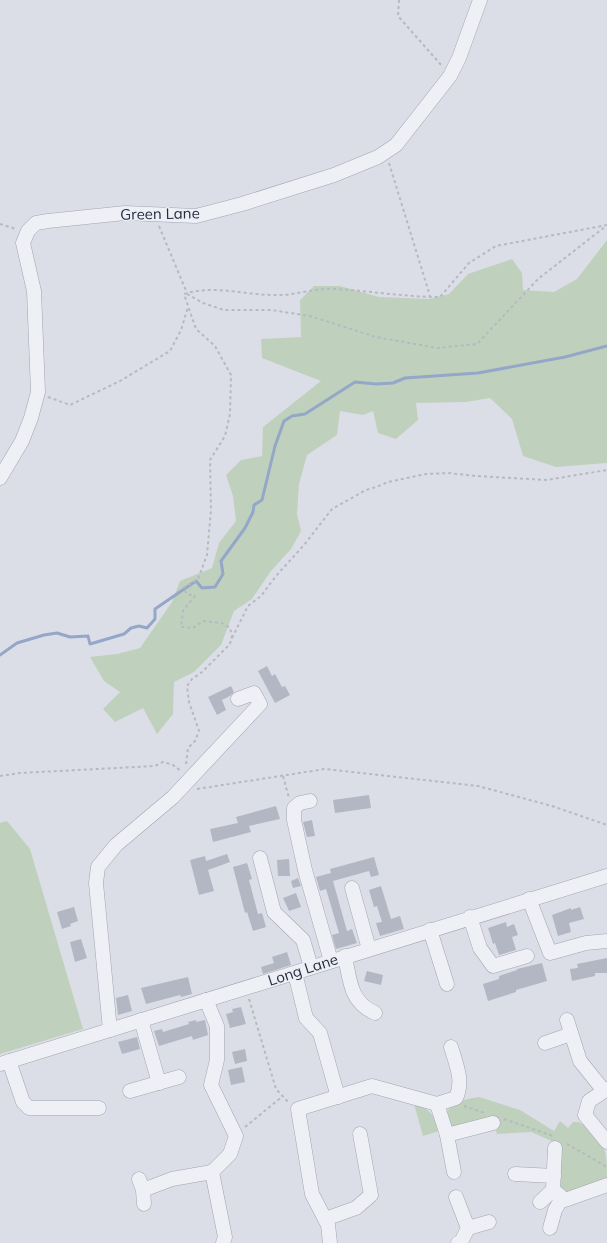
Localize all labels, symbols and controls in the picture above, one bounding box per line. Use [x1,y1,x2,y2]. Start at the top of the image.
street label: Green Lane [120,203,200,224]
street label: Long Lane [265,949,340,990]

